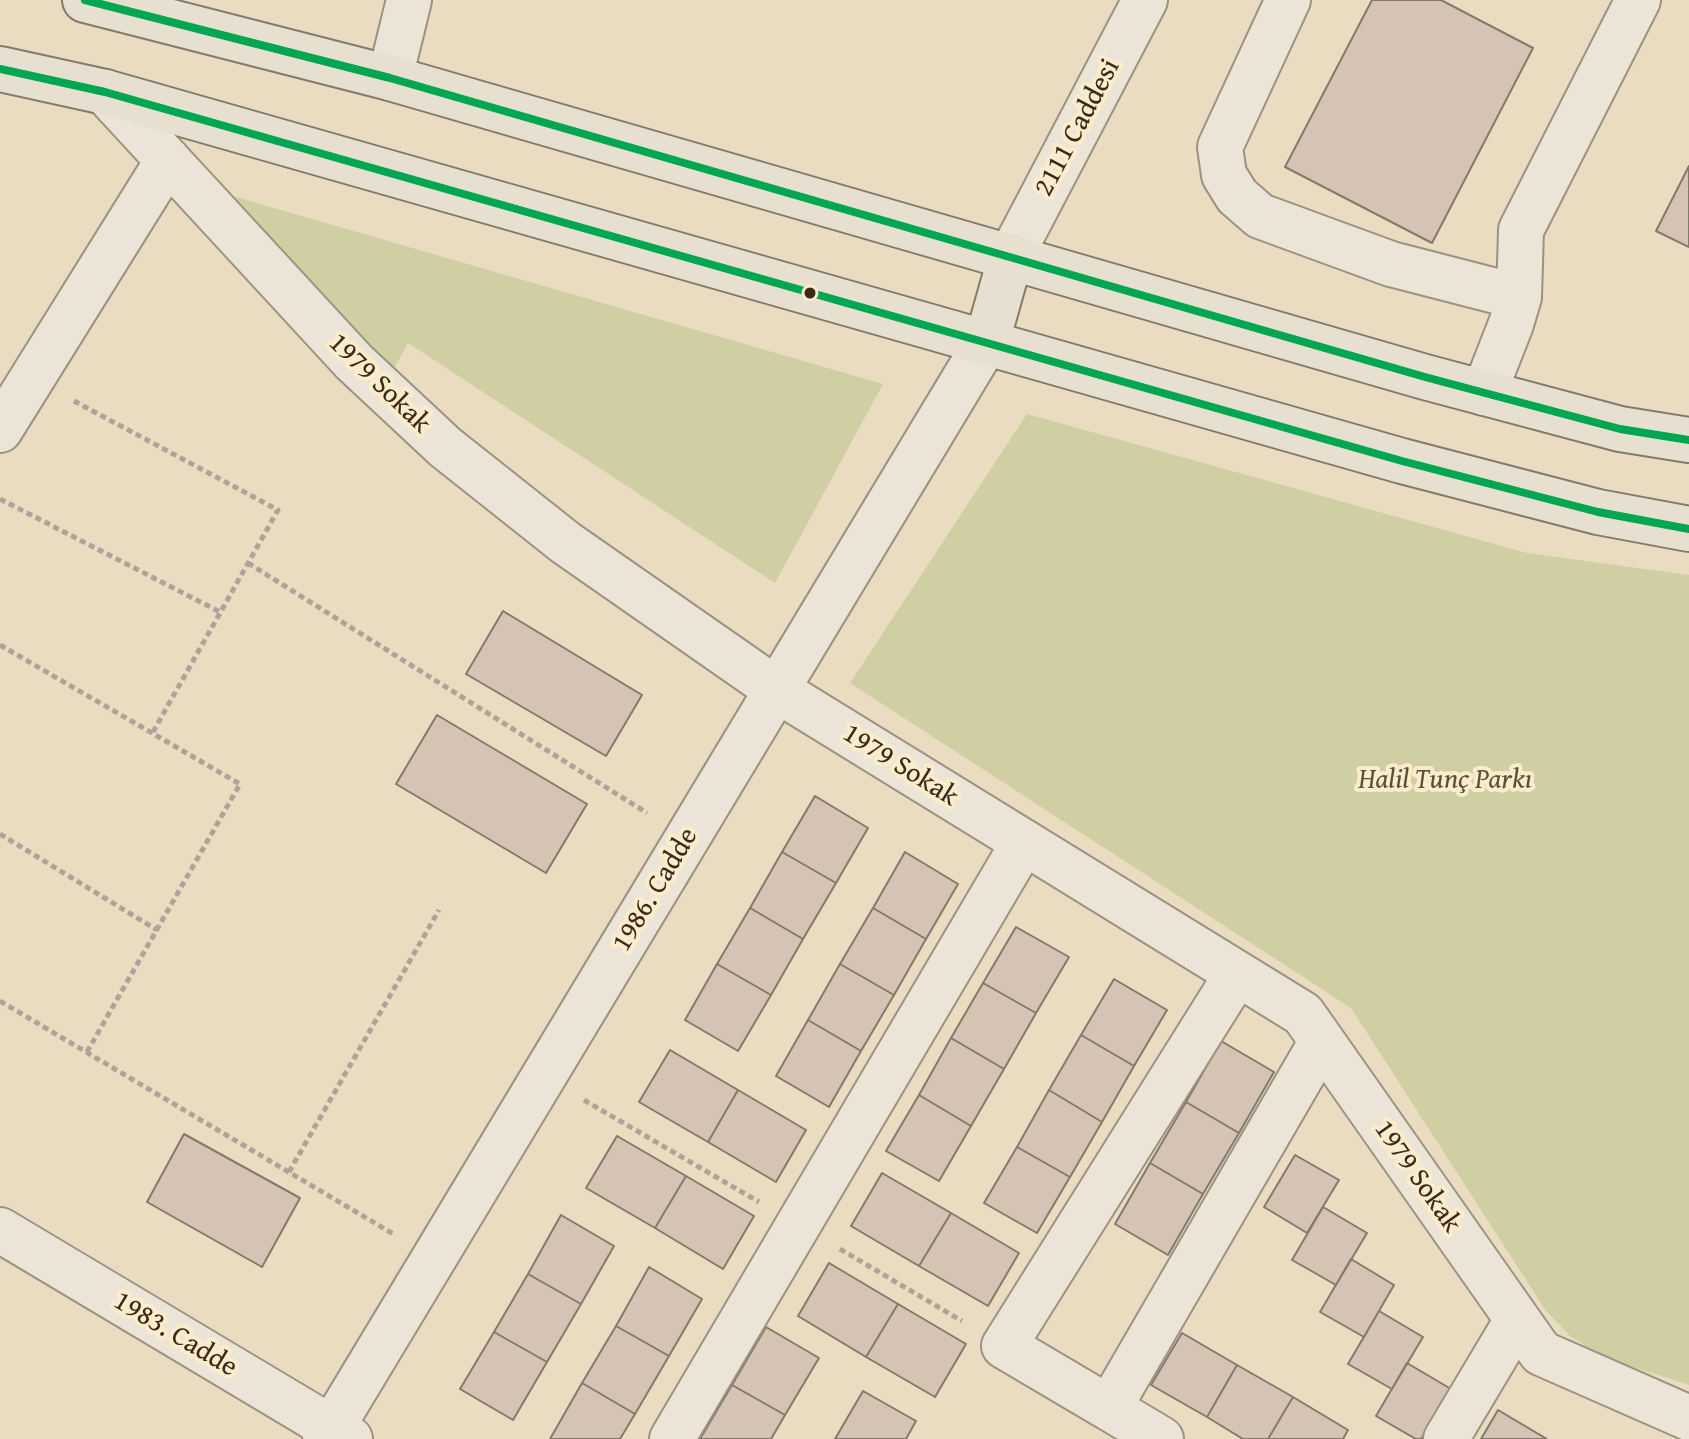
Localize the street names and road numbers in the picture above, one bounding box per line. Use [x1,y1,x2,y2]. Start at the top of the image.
street label: 2111 Caddesi [1028,54,1128,202]
street label: 1979 Sokak [321,327,437,441]
street label: 1979 Sokak [836,717,964,815]
street label: 1986. Cadde [606,822,706,958]
street label: 1979 Sokak [1366,1114,1468,1240]
street label: 1983. Cadde [107,1285,243,1385]

